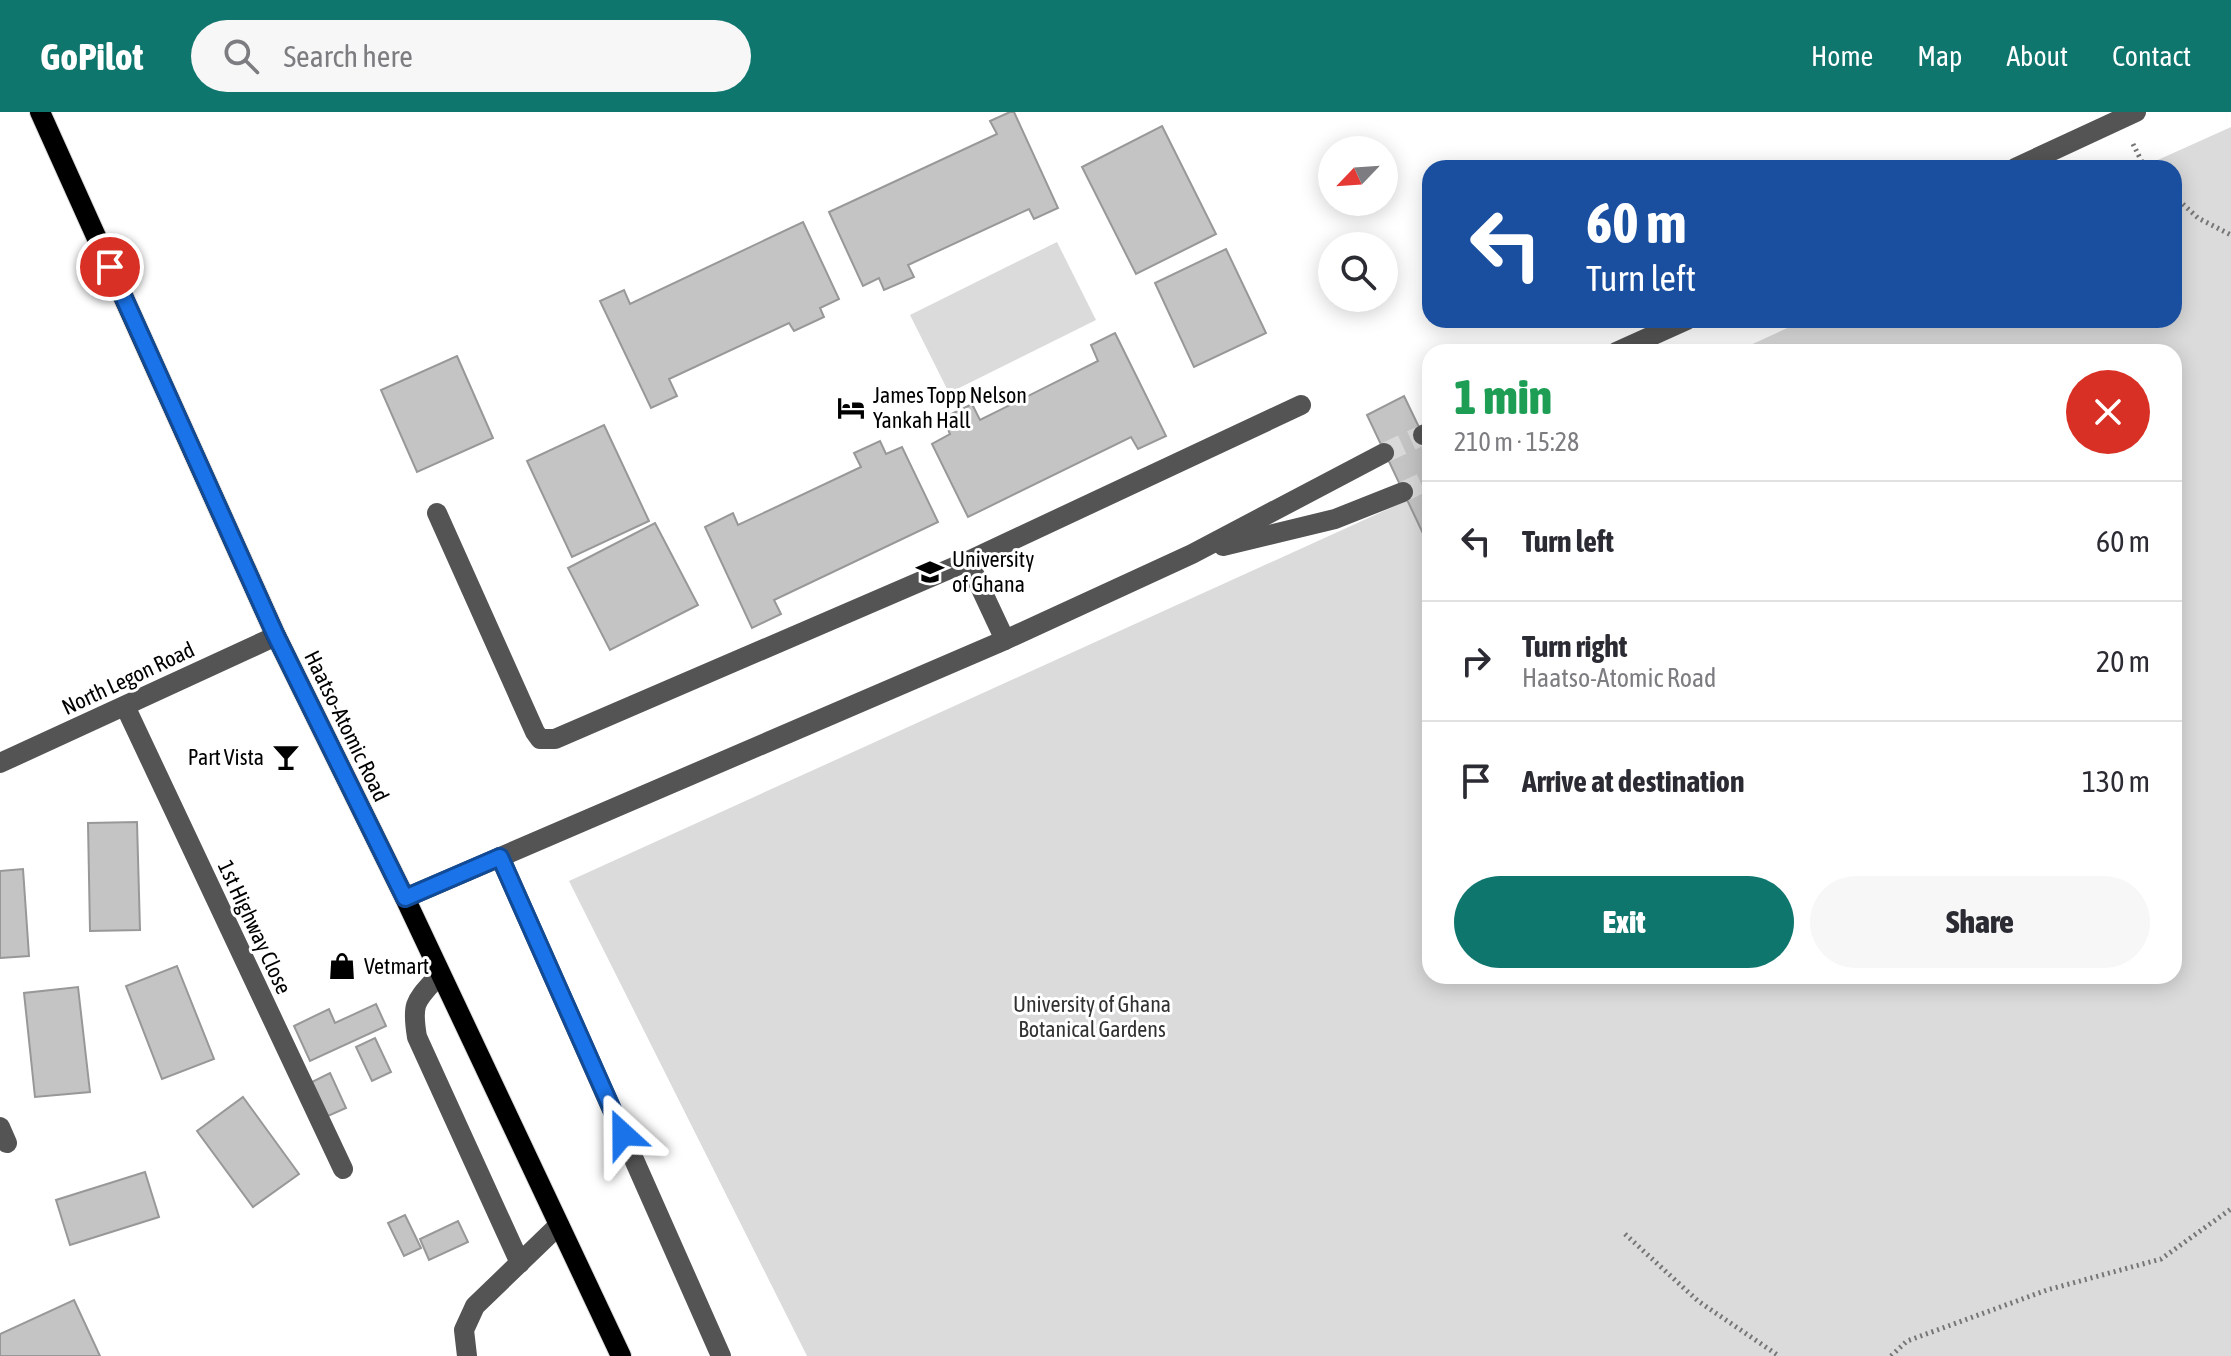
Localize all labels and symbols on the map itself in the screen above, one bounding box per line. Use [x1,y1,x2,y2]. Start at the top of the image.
north arrow [1318,136,1398,216]
pin [76,233,144,301]
place label: James Topp Nelson Yankah Hall [873,382,1027,433]
hotel icon: James Topp Nelson Yankah Hall [836,393,866,423]
place label: University of Ghana [952,546,1034,597]
school or university icon: University of Ghana [915,557,945,587]
street label: North Legon Road [58,636,198,720]
street label: Haatso-Atomic Road [299,646,395,806]
bar icon: Part Vista [271,742,301,772]
place label: Part Vista [188,744,264,770]
street label: 1st Highway Close [213,856,297,998]
shop icon: Vetmart [327,951,357,981]
place label: Vetmart [364,953,429,979]
park label: University of Ghana Botanical Gardens [1013,991,1171,1042]
position arrow [581,1092,665,1176]

